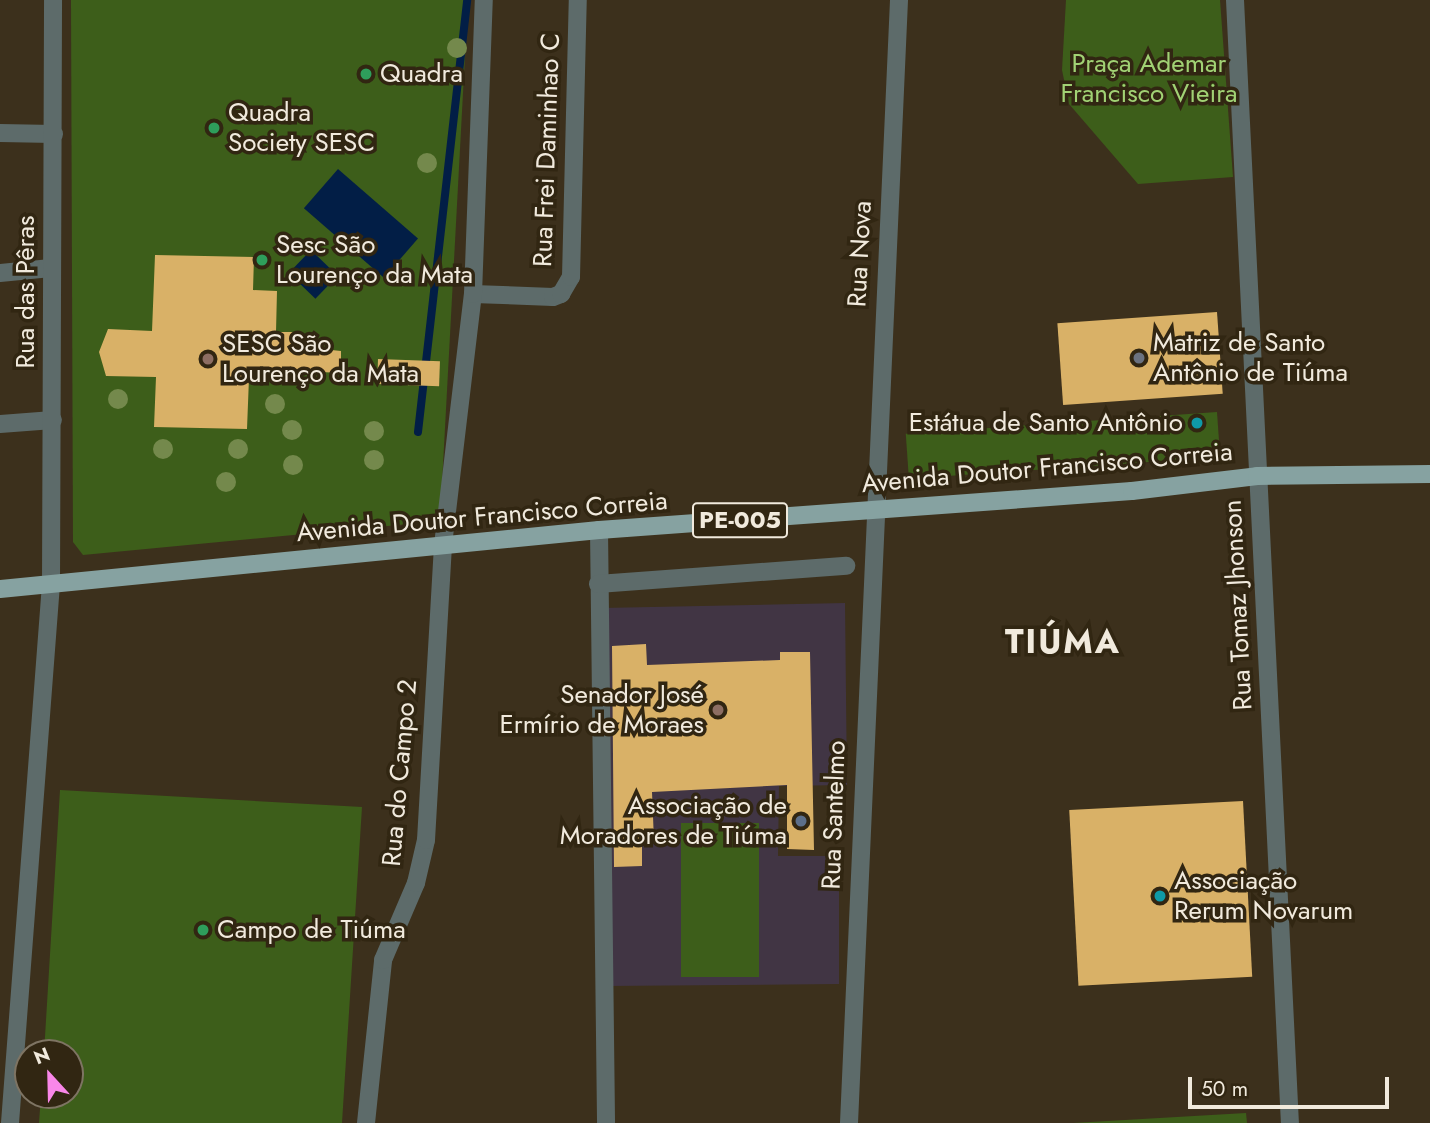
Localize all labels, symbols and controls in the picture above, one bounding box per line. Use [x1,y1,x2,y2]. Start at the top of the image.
street label: Rua Frei Daminhao C [527,32,567,268]
park label: Praça Ademar Francisco Vieira [1060,48,1238,110]
place label: Quadra [380,58,463,90]
marker: Quadra [358,66,374,82]
place label: Quadra Society SESC [228,97,375,158]
marker: Quadra Society SESC [206,120,222,136]
street label: Rua Nova [842,200,878,308]
street label: Rua das Pêras [10,216,42,368]
place label: Sesc São Lourenço da Mata [276,229,473,290]
marker: Sesc São Lourenço da Mata [254,252,270,268]
place label: Matriz de Santo Antônio de Tiúma [1153,327,1348,388]
place label: SESC São Lourenço da Mata [222,328,419,390]
marker: Matriz de Santo Antônio de Tiúma [1131,350,1147,366]
marker: SESC São Lourenço da Mata [200,351,216,367]
place label: Estátua de Santo Antônio [909,407,1183,439]
marker: Estátua de Santo Antônio [1189,415,1205,431]
street label: Avenida Doutor Francisco Correia [860,436,1234,500]
street label: Avenida Doutor Francisco Correia [295,485,669,549]
street label: Rua Tomaz Jhonson [1217,499,1259,711]
road number: PE-005 [691,500,789,540]
district label: TIÚMA [1006,622,1120,662]
street label: Rua do Campo 2 [376,678,424,868]
place label: Senador José Ermírio de Moraes [500,679,704,740]
marker: Senador José Ermírio de Moraes [710,702,726,718]
street label: Rua Santelmo [816,740,852,890]
place label: Associação de Moradores de Tiúma [560,790,787,852]
marker: Associação de Moradores de Tiúma [793,813,809,829]
place label: Associação Rerum Novarum [1174,865,1353,926]
marker: Associação Rerum Novarum [1152,888,1168,904]
place label: Campo de Tiúma [217,914,406,946]
marker: Campo de Tiúma [195,922,211,938]
north arrow [14,1039,84,1109]
text: N [30,1041,54,1071]
scale bar [1192,1064,1393,1108]
text: 50 m [1201,1074,1248,1104]

